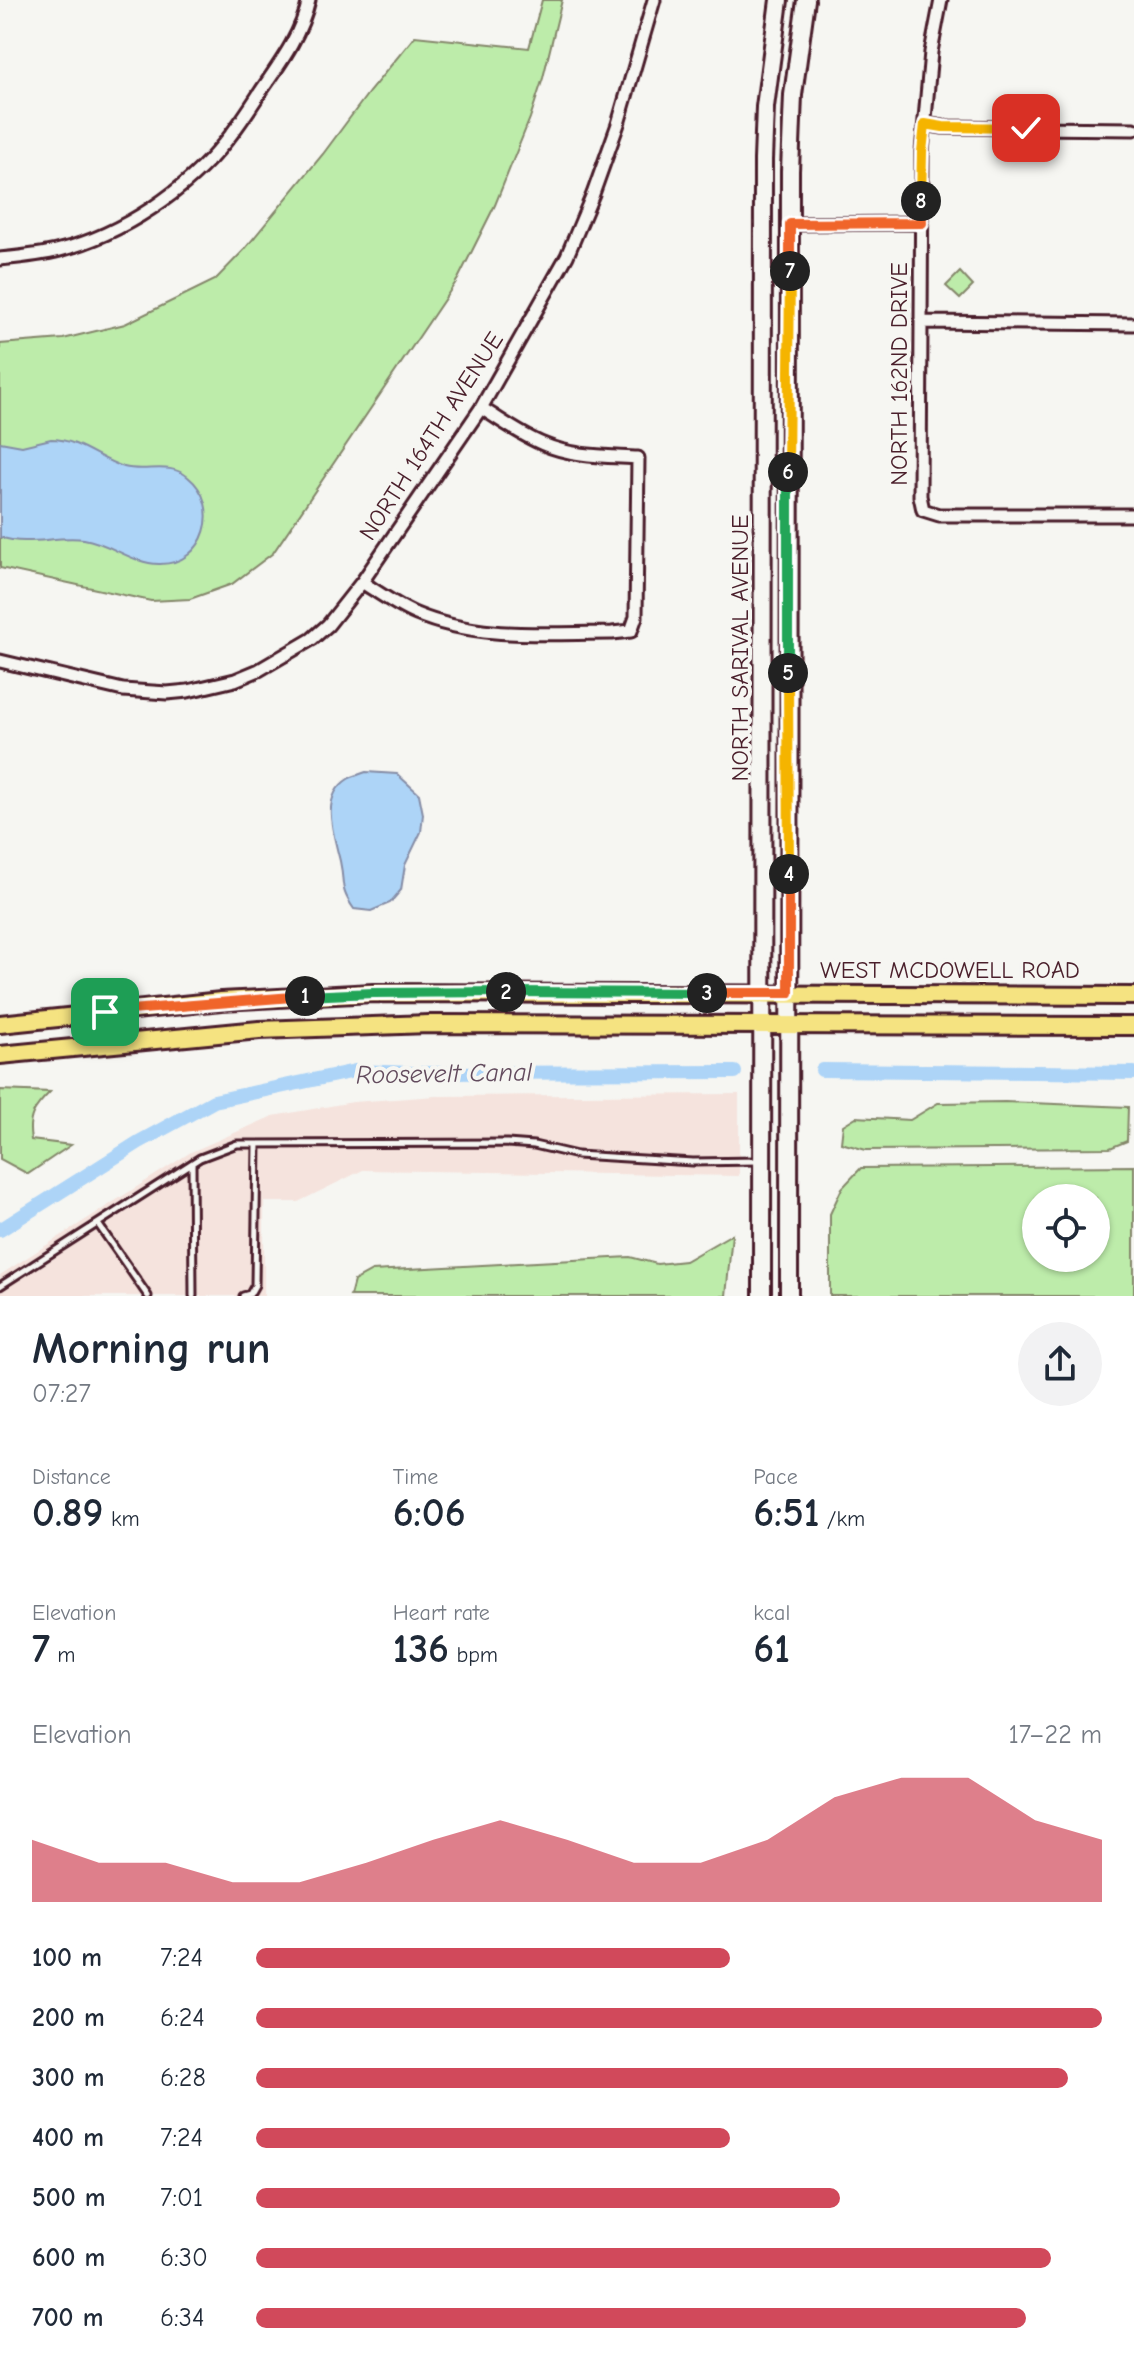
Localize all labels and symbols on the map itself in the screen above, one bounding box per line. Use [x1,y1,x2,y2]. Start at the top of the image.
pin [992,94,1060,162]
pin: 8 [901,181,941,221]
pin: 7 [770,251,810,291]
street label: NORTH 162ND DRIVE [885,262,913,486]
street label: NORTH 164TH AVENUE [353,327,509,545]
pin: 6 [768,452,808,492]
street label: NORTH SARIVAL AVENUE [726,515,754,781]
pin: 5 [768,653,808,693]
pin: 4 [769,854,809,894]
street label: WEST MCDOWELL ROAD [820,956,1080,984]
pin: 2 [486,972,526,1012]
pin: 3 [687,973,727,1013]
pin: 1 [285,976,325,1016]
pin [71,978,139,1046]
water label: Roosevelt Canal [356,1057,533,1091]

